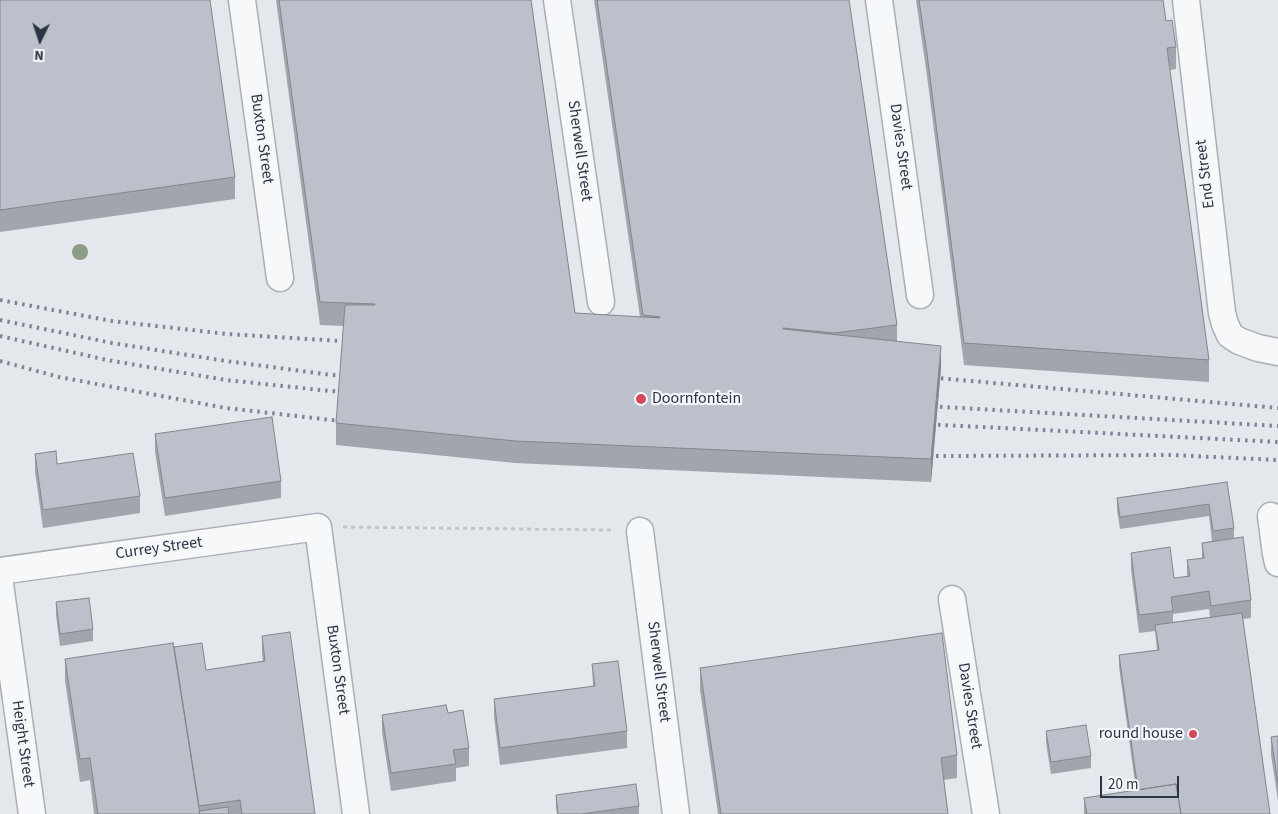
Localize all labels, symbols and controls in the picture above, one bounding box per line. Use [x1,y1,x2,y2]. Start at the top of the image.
north arrow [15,15,65,65]
text: N [34,45,44,65]
street label: Buxton Street [245,93,277,185]
street label: Sherwell Street [562,99,596,203]
street label: Davies Street [884,102,916,192]
street label: End Street [1192,138,1220,210]
place label: Doornfontein [652,389,741,409]
marker: Doornfontein [634,392,648,406]
street label: Currey Street [114,533,204,565]
street label: Sherwell Street [642,620,674,724]
street label: Buxton Street [321,624,353,716]
street label: Davies Street [953,661,985,751]
street label: Height Street [6,699,38,789]
place label: round house [1099,724,1183,744]
marker: round house [1187,728,1199,740]
scale bar [1103,766,1182,798]
text: 20 m [1108,774,1138,795]

